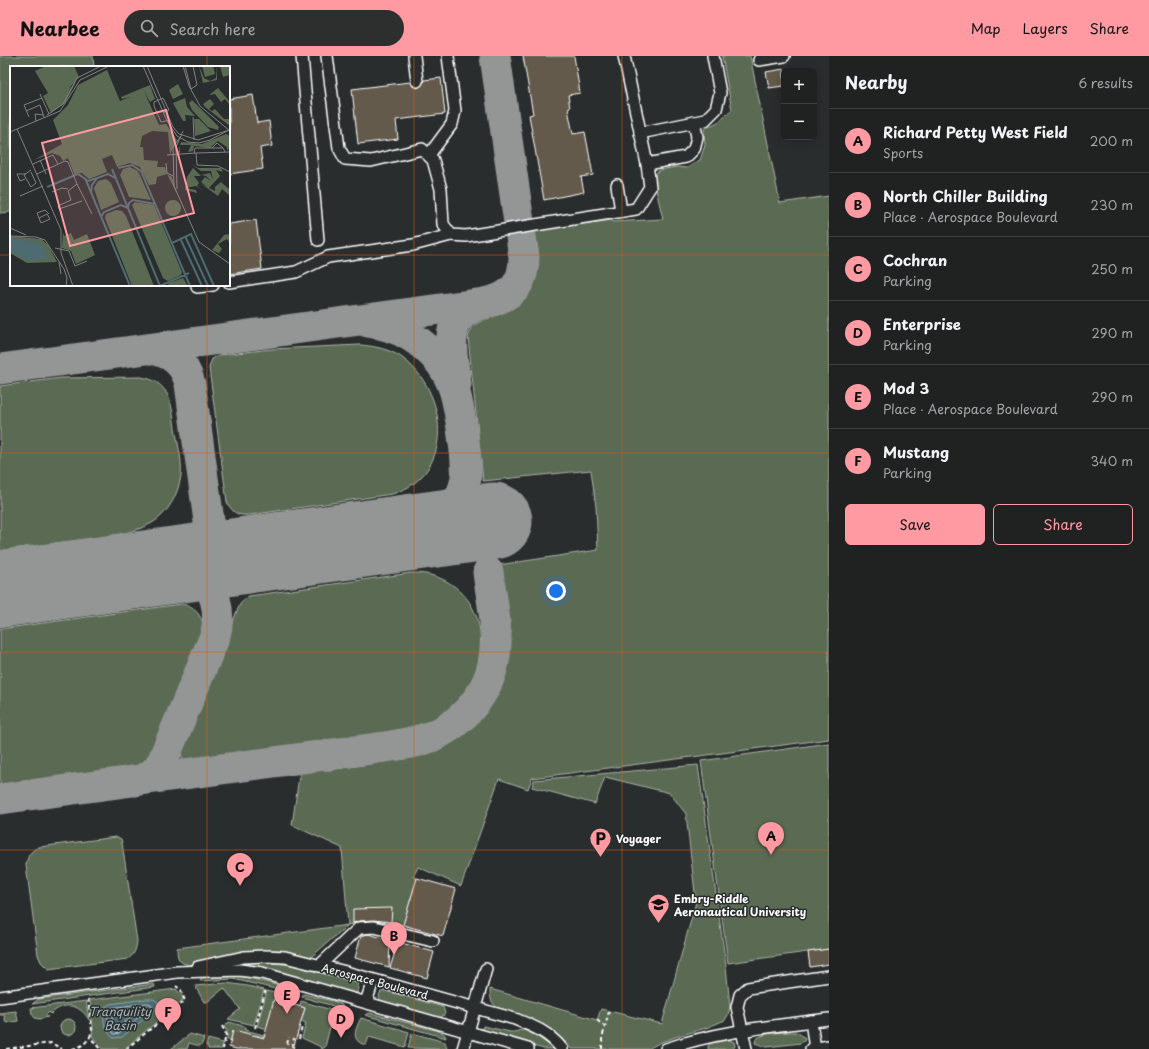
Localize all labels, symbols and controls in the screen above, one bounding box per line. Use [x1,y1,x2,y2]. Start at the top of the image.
search box [124,10,404,46]
text: Nearbee [20,14,100,42]
icon: search [138,17,160,39]
text: Search here [170,17,255,40]
text: Map [971,18,1001,39]
text: Layers [1023,18,1068,39]
text: Share [1090,18,1129,39]
inset map [10,66,230,286]
map controls [781,68,817,140]
button: + [781,68,817,104]
text: Nearby [845,69,907,95]
text: 6 results [1078,73,1133,92]
button: − [781,104,817,140]
text: Richard Petty West Field [883,120,1068,143]
text: A [853,131,863,150]
text: 200 m [1090,131,1133,150]
text: Sports [883,143,923,162]
text: North Chiller Building [883,184,1048,207]
text: B [854,195,862,214]
text: 230 m [1091,195,1133,214]
text: Place · Aerospace Boulevard [883,207,1058,226]
text: Cochran [883,248,947,271]
text: C [853,259,863,278]
text: 250 m [1091,259,1133,278]
text: Parking [883,271,932,290]
text: Enterprise [883,312,961,335]
text: D [853,323,863,342]
text: 290 m [1092,323,1133,342]
text: Parking [883,335,932,354]
text: Mod 3 [883,376,929,399]
text: E [854,387,862,406]
text: 290 m [1092,387,1133,406]
text: Place · Aerospace Boulevard [883,399,1058,418]
text: Mustang [883,440,949,463]
text: F [854,451,862,470]
text: 340 m [1090,451,1133,470]
text: Parking [883,463,932,482]
button: Save [845,504,985,545]
button: Share [993,504,1133,545]
your location [546,581,566,601]
pin: A [758,822,784,855]
parking icon: Voyager [587,825,613,858]
place label: Voyager [616,830,662,847]
pin: C [227,853,253,886]
place label: Embry-Riddle Aeronautical University [673,890,806,920]
school or university icon: Embry-Riddle Aeronautical University [646,891,672,924]
pin: B [381,922,407,955]
street label: Aerospace Boulevard [320,959,430,1003]
pin: E [274,981,300,1014]
pin: F [155,998,181,1031]
water label: Tranquility Basin [89,1002,152,1034]
pin: D [328,1005,354,1038]

